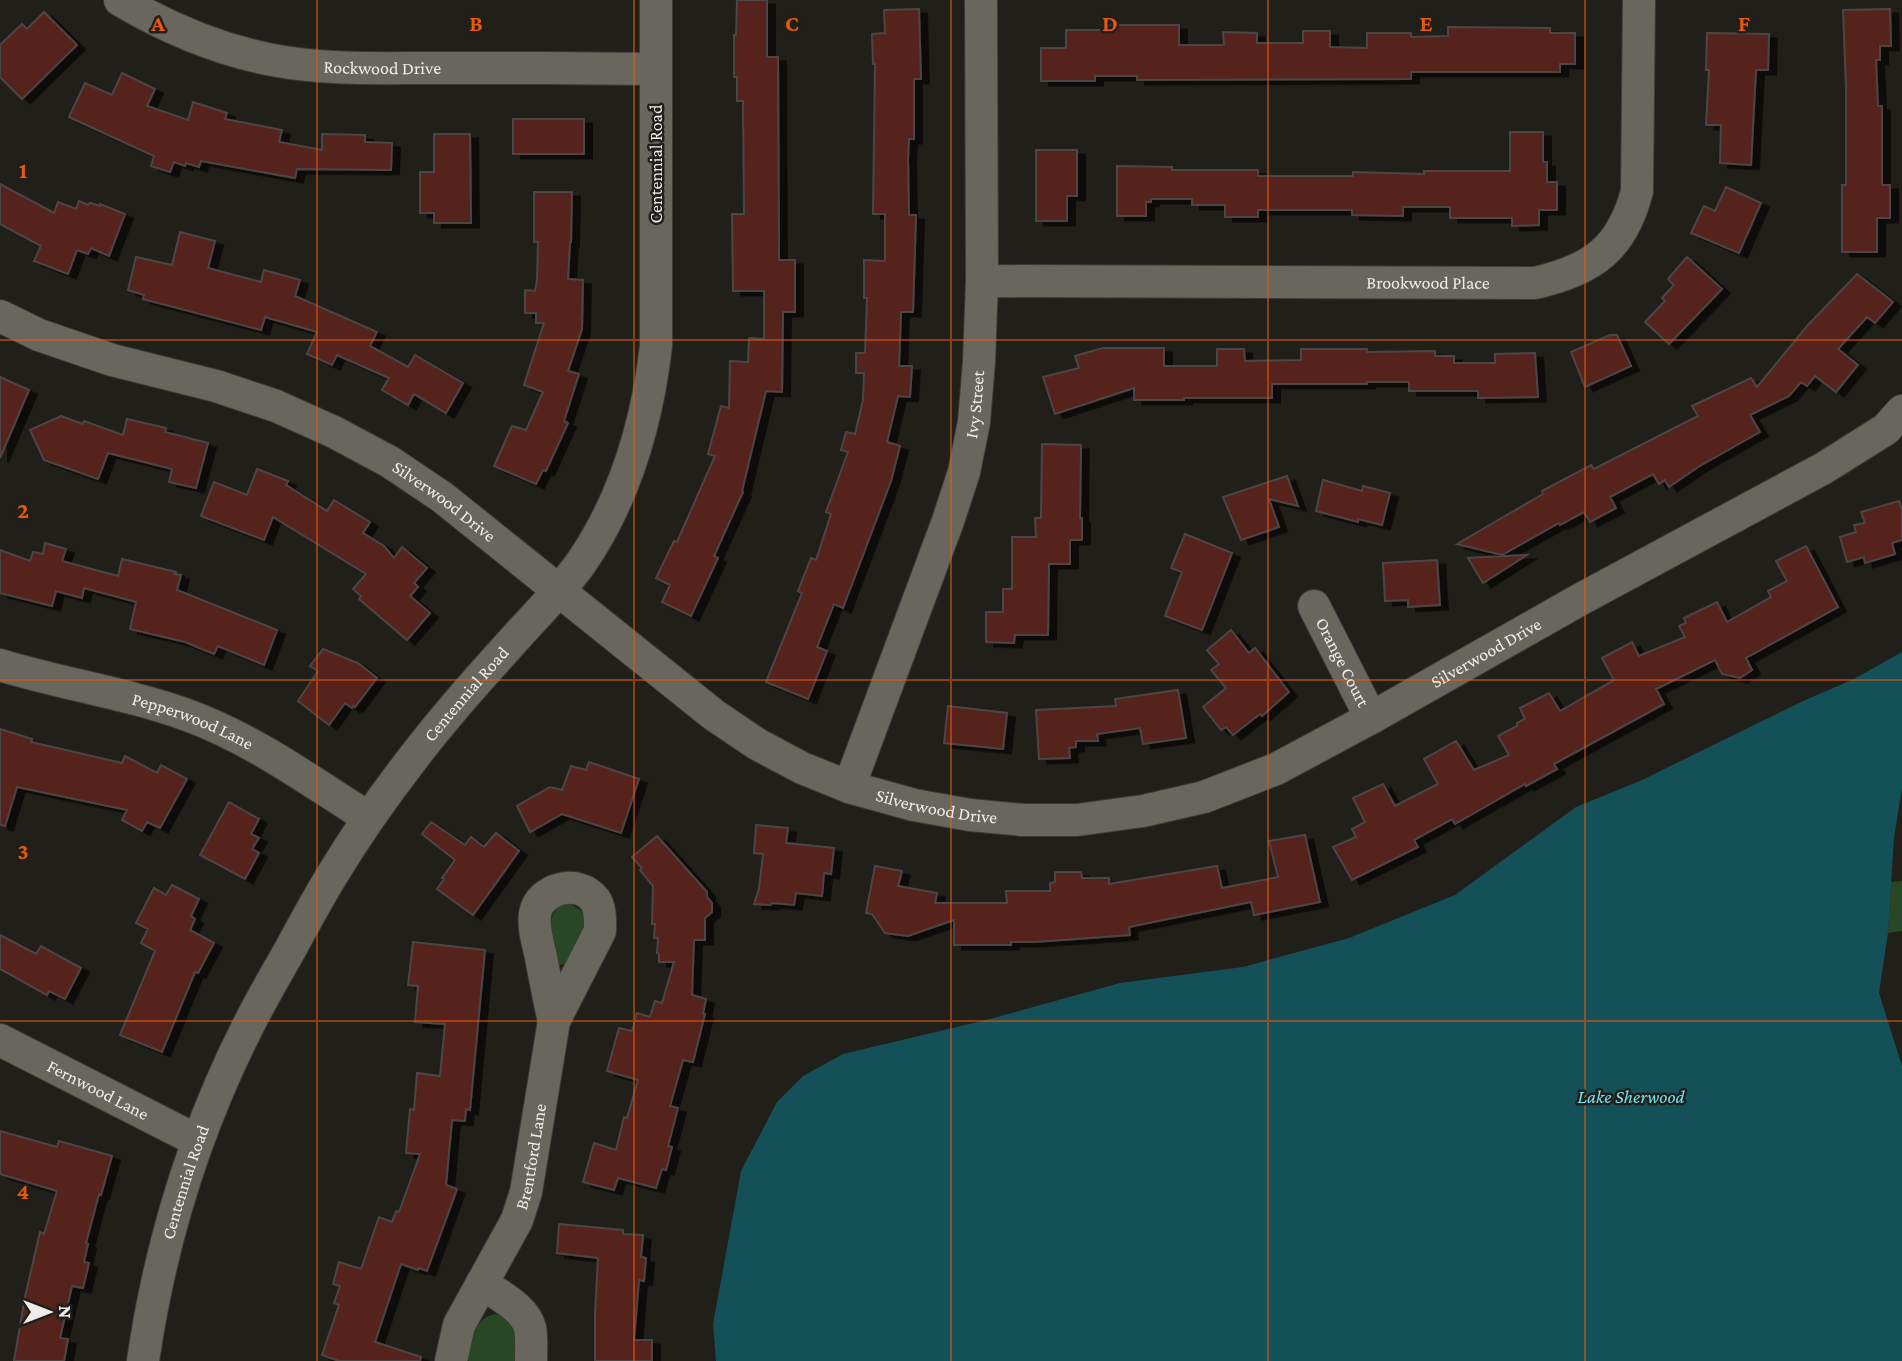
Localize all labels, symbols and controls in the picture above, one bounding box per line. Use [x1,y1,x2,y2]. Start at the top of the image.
text: A [150,10,165,36]
text: B [469,10,483,36]
text: C [785,10,799,36]
text: D [1102,10,1118,36]
text: E [1419,10,1433,36]
text: F [1738,10,1750,36]
street label: Rockwood Drive [323,57,441,78]
street label: Centennial Road [646,104,666,223]
text: 1 [19,157,28,183]
street label: Brookwood Place [1366,272,1490,293]
street label: Ivy Street [961,369,988,440]
street label: Silverwood Drive [389,457,500,546]
text: 2 [17,497,29,523]
street label: Orange Court [1312,614,1374,711]
street label: Silverwood Drive [1427,614,1545,692]
street label: Centennial Road [420,642,513,746]
street label: Pepperwood Lane [130,689,257,754]
street label: Silverwood Drive [874,785,998,828]
text: 3 [17,838,29,864]
street label: Fernwood Lane [44,1056,152,1124]
water label: Lake Sherwood [1578,1086,1685,1107]
street label: Brentford Lane [511,1102,550,1212]
street label: Centennial Road [158,1122,213,1242]
text: 4 [17,1178,29,1204]
north arrow [14,1277,84,1347]
text: N [55,1306,76,1319]

